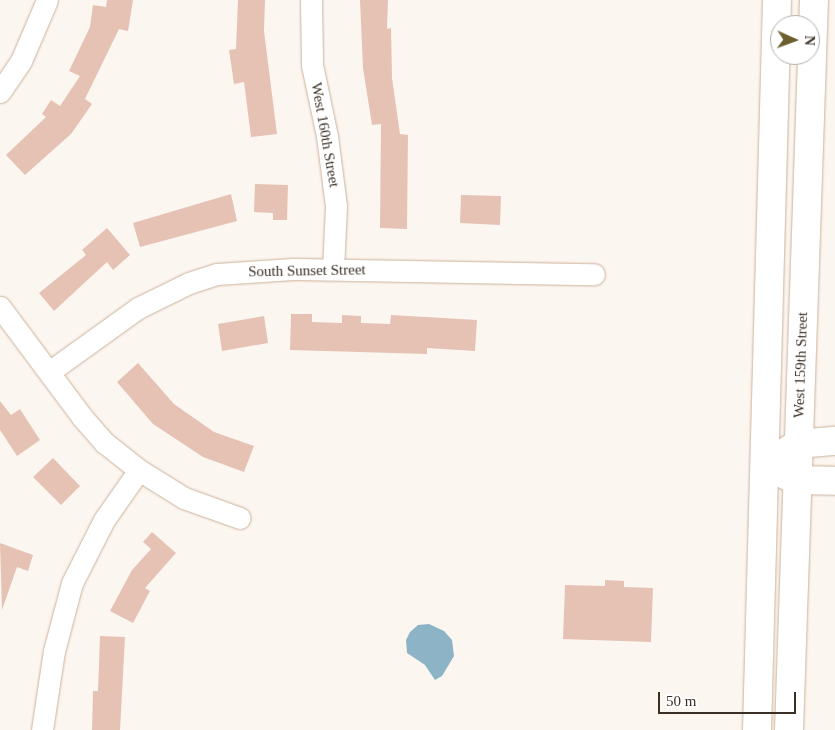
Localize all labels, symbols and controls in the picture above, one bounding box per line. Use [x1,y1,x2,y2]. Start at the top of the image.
north arrow [770,15,820,65]
text: N [802,35,817,46]
street label: West 160th Street [307,81,343,189]
street label: South Sunset Street [248,261,366,281]
street label: West 159th Street [790,312,812,418]
scale bar [660,682,798,714]
text: 50 m [666,693,696,709]

